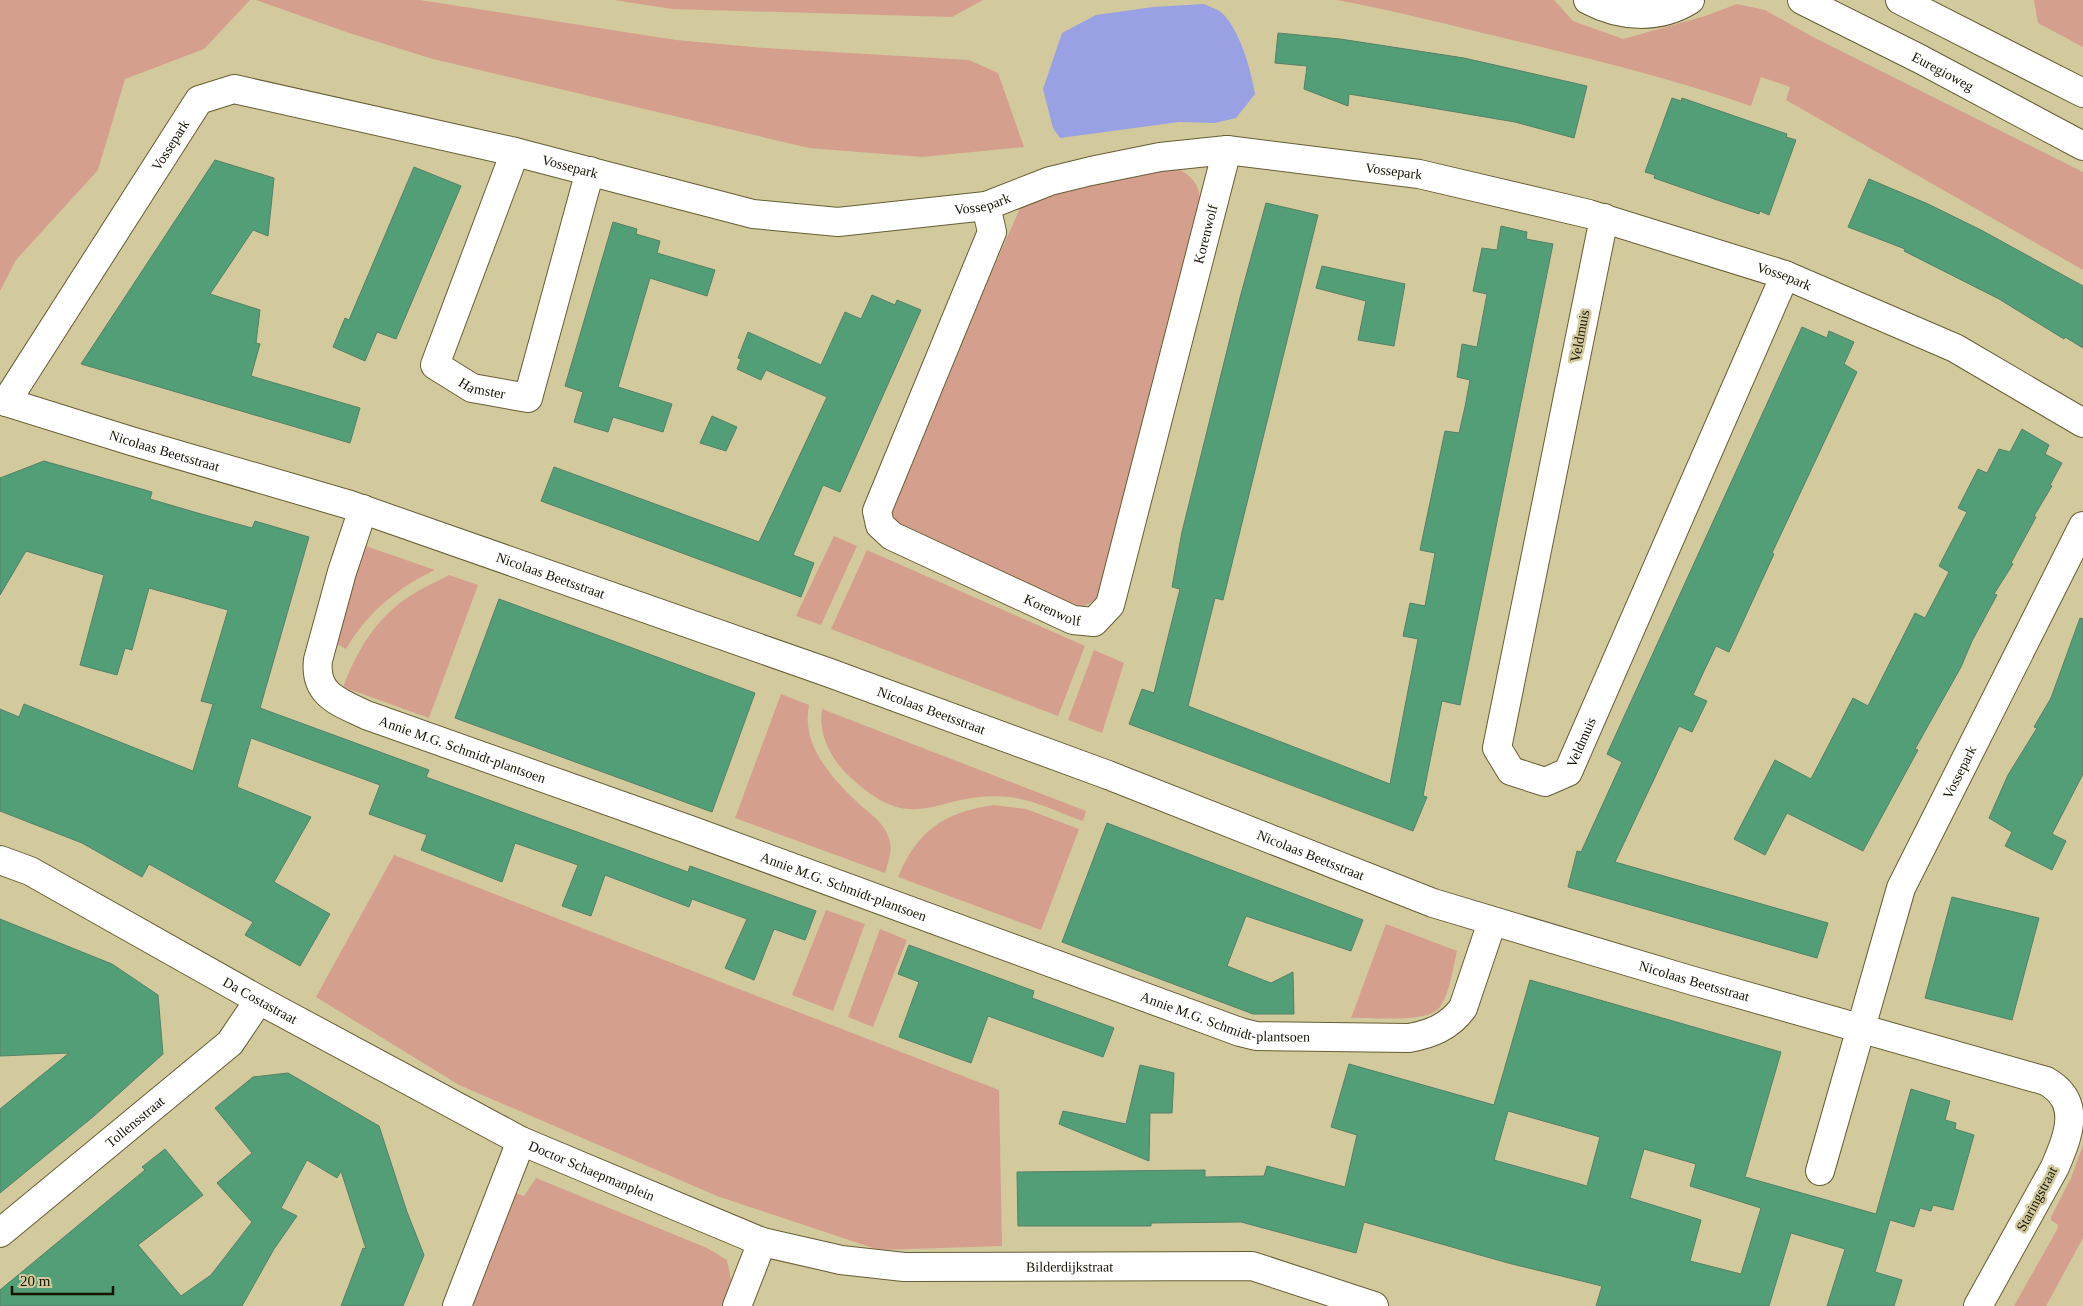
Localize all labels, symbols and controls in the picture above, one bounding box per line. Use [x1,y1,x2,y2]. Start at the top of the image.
street label: Euregioweg [1910,49,1976,94]
street label: Vossepark [148,117,192,173]
street label: Vossepark [540,152,600,181]
street label: Vossepark [1364,160,1423,182]
street label: Vossepark [953,190,1012,217]
street label: Korenwolf [1191,203,1220,265]
street label: Vossepark [1755,259,1814,293]
street label: Veldmuis [1568,309,1592,363]
street label: Hamster [456,374,507,401]
street label: Nicolaas Beetsstraat [108,427,221,474]
street label: Nicolaas Beetsstraat [494,549,607,601]
street label: Korenwolf [1022,591,1082,628]
street label: Nicolaas Beetsstraat [875,684,988,737]
street label: Annie M.G. Schmidt-plantsoen [377,713,548,786]
street label: Veldmuis [1564,715,1598,769]
street label: Vossepark [1940,743,1979,801]
street label: Nicolaas Beetsstraat [1255,827,1367,883]
street label: Annie M.G. Schmidt-plantsoen [758,849,929,924]
street label: Nicolaas Beetsstraat [1637,958,1751,1004]
street label: Da Costastraat [221,974,300,1027]
street label: Annie M.G. Schmidt-plantsoen [1138,989,1310,1044]
street label: Tollensstraat [103,1093,167,1150]
street label: Doctor Schaepmanplein [527,1138,657,1204]
street label: Staringstraat [2014,1164,2060,1234]
street label: Bilderdijkstraat [1026,1259,1113,1274]
scale bar [12,1264,114,1296]
text: 20 m [20,1273,51,1289]

